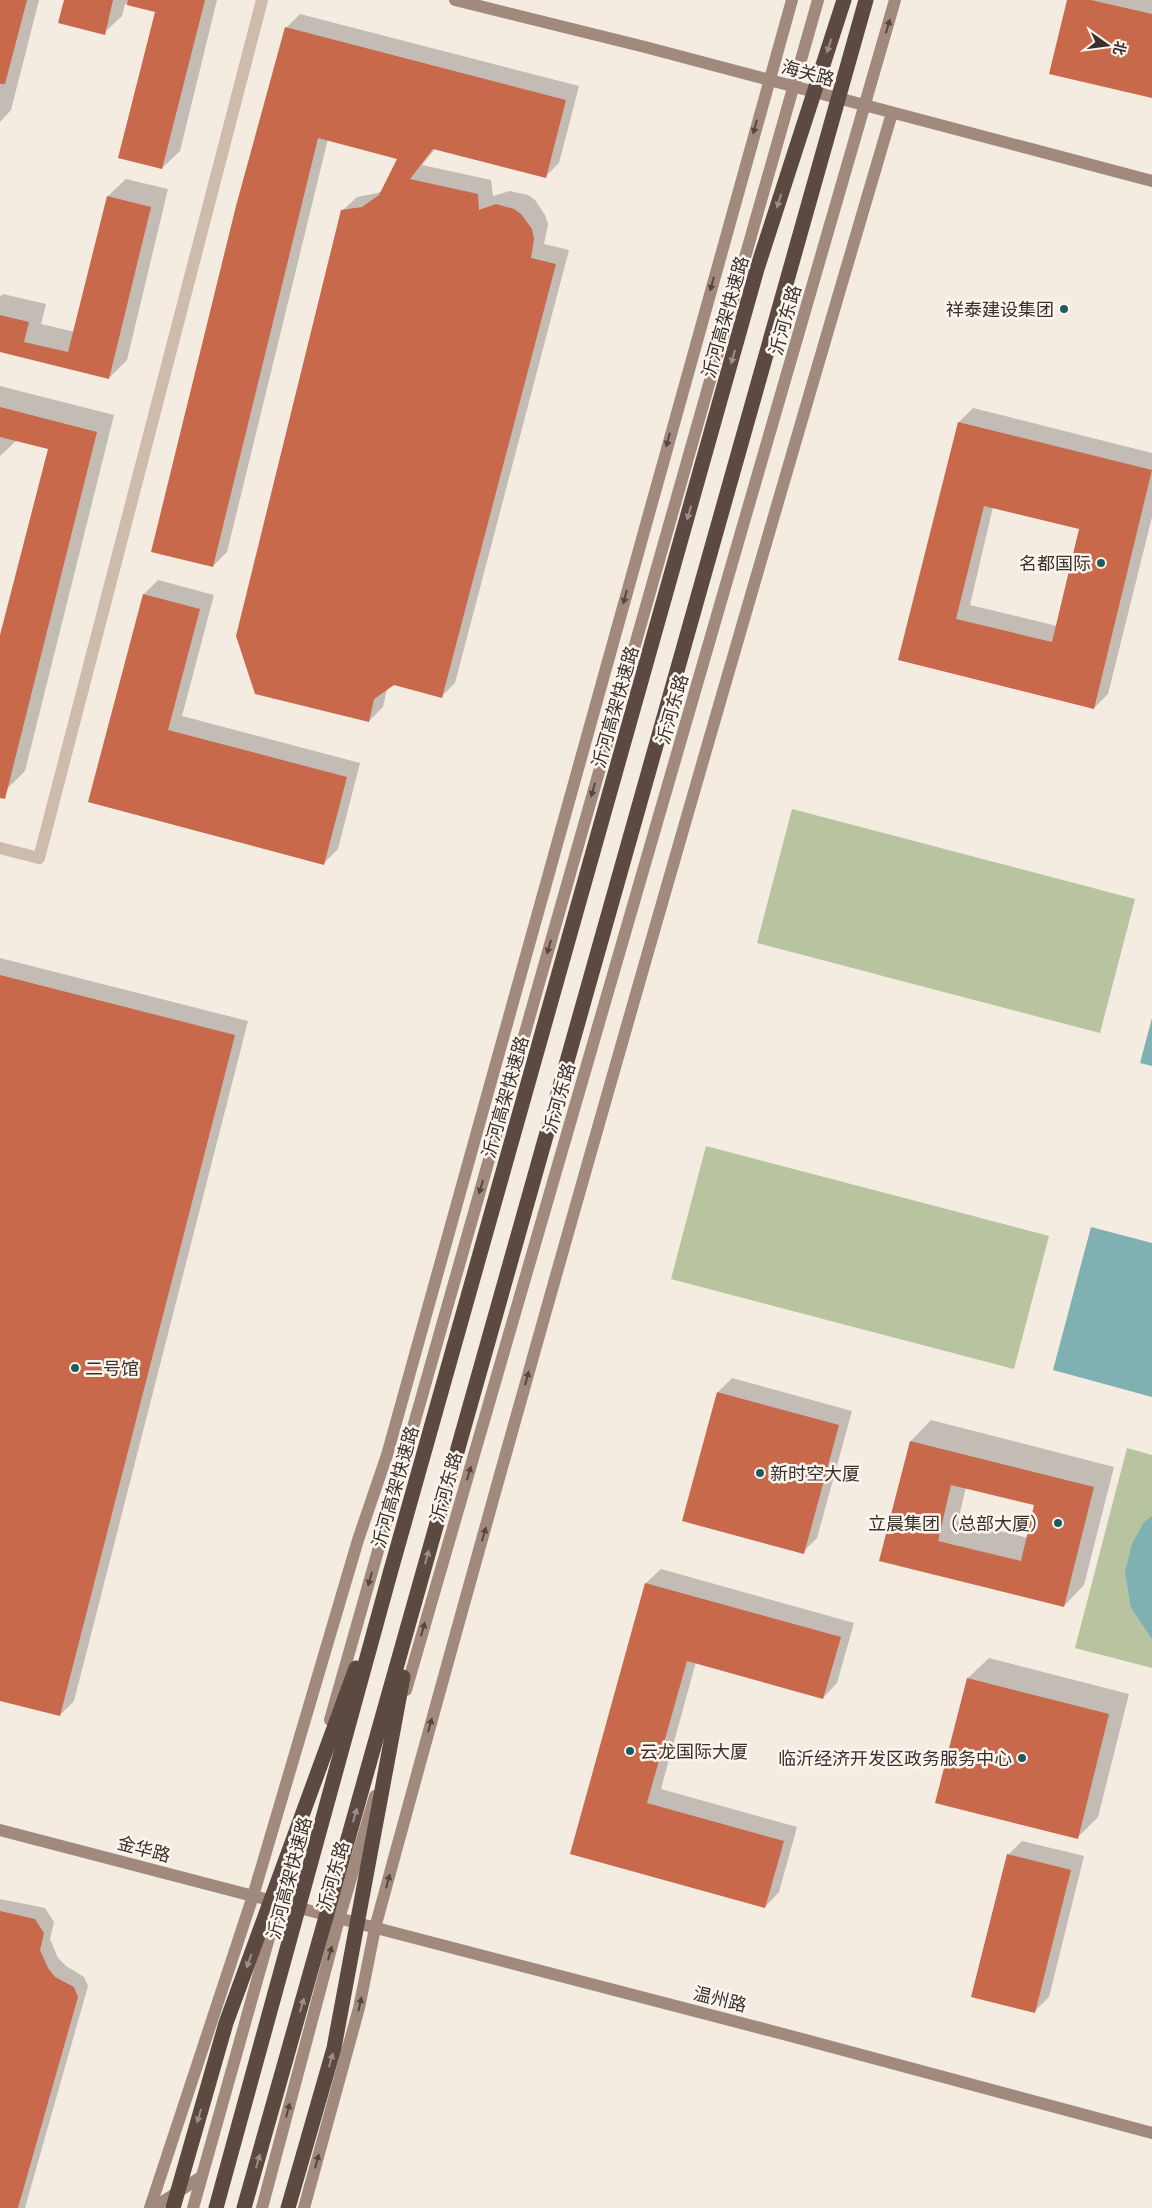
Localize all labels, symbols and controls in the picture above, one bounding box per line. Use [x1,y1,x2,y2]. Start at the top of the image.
one-way arrow [884,18,892,33]
north arrow [1082,20,1132,70]
one-way arrow [824,39,832,54]
text: 北 [1110,39,1129,57]
street label: 海关路 [779,56,837,90]
one-way arrow [751,119,759,135]
one-way arrow [775,194,783,209]
street label: 沂河高架快速路 [698,254,752,380]
one-way arrow [707,276,715,291]
street label: 沂河东路 [765,283,805,357]
place label: 祥泰建设集团 [946,299,1054,320]
marker: 祥泰建设集团 [1058,303,1070,315]
one-way arrow [728,350,736,365]
one-way arrow [664,433,672,448]
one-way arrow [684,506,692,521]
place label: 名都国际 [1019,553,1091,574]
marker: 名都国际 [1095,557,1107,569]
one-way arrow [620,589,628,604]
street label: 沂河高架快速路 [588,644,642,770]
street label: 沂河东路 [652,672,692,746]
one-way arrow [589,783,597,798]
one-way arrow [545,939,553,954]
street label: 沂河高架快速路 [478,1034,532,1160]
street label: 沂河东路 [539,1061,579,1135]
one-way arrow [477,1180,485,1195]
place label: 二号馆 [85,1358,139,1379]
marker: 二号馆 [69,1362,81,1374]
one-way arrow [523,1370,531,1385]
street label: 沂河高架快速路 [368,1424,422,1550]
street label: 沂河东路 [426,1450,466,1524]
place label: 新时空大厦 [770,1463,860,1484]
one-way arrow [465,1465,473,1480]
marker: 新时空大厦 [754,1467,766,1479]
place label: 立晨集团（总部大厦） [868,1513,1048,1534]
marker: 立晨集团（总部大厦） [1052,1517,1064,1529]
one-way arrow [480,1527,488,1542]
one-way arrow [424,1549,432,1564]
one-way arrow [366,1572,374,1587]
one-way arrow [420,1621,428,1636]
one-way arrow [427,1717,435,1732]
place label: 云龙国际大厦 [640,1741,748,1762]
marker: 云龙国际大厦 [624,1745,636,1757]
place label: 临沂经济开发区政务服务中心 [778,1748,1012,1769]
marker: 临沂经济开发区政务服务中心 [1016,1752,1028,1764]
one-way arrow [352,1807,360,1822]
street label: 沂河高架快速路 [263,1814,315,1942]
street label: 金华路 [115,1832,173,1866]
street label: 沂河东路 [313,1839,353,1913]
one-way arrow [384,1874,392,1889]
one-way arrow [326,1946,334,1961]
one-way arrow [245,1954,253,1969]
street label: 温州路 [691,1982,749,2016]
one-way arrow [299,1997,307,2012]
one-way arrow [356,1997,364,2012]
one-way arrow [327,2053,335,2068]
one-way arrow [285,2103,293,2118]
one-way arrow [195,2108,203,2123]
one-way arrow [313,2153,321,2169]
one-way arrow [254,2154,262,2169]

